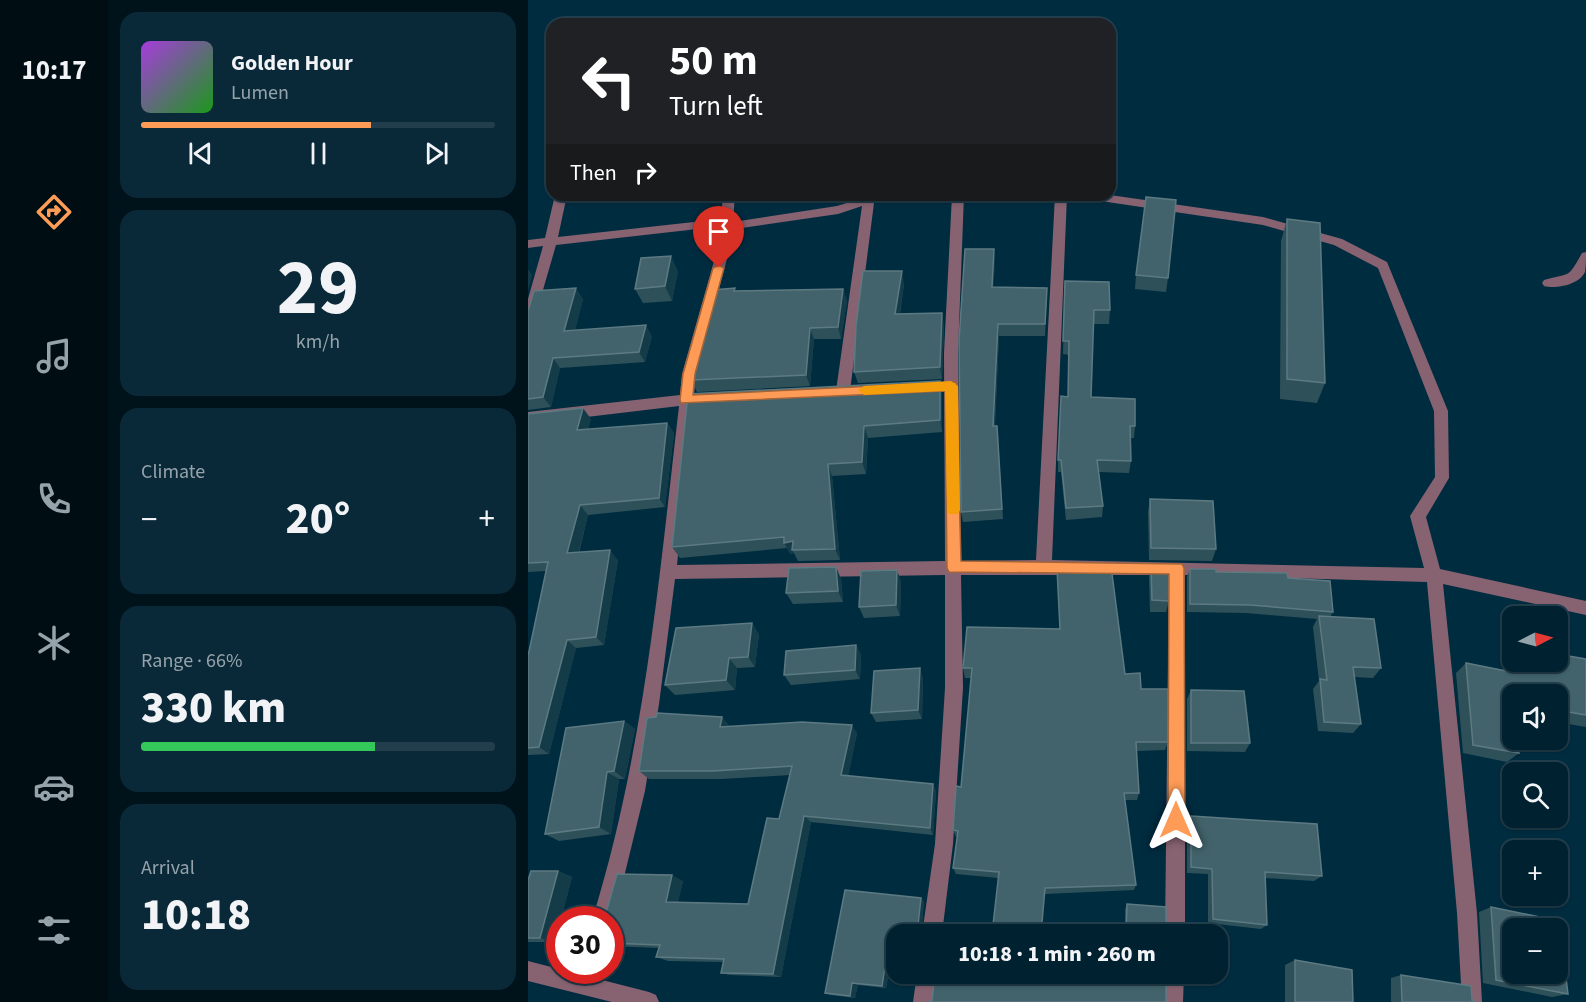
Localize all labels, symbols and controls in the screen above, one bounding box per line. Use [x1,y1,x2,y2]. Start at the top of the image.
text: 50 m [669,31,758,91]
icon: left [570,42,648,120]
text: Golden Hour [231,47,353,79]
text: 10:17 [21,51,87,90]
text: Lumen [231,79,289,107]
text: Turn left [669,87,763,126]
icon: previous [184,137,217,170]
icon: pause [302,137,335,170]
icon: next [420,137,453,170]
icon: right [629,156,662,189]
text: Then [570,157,617,189]
icon: directions [33,191,75,233]
pin [693,206,744,268]
icon: arrive [702,215,735,248]
text: 29 [277,233,359,344]
text: km/h [296,328,340,356]
icon: music [33,335,75,377]
text: Climate [141,458,205,486]
icon: phone [33,478,75,520]
text: 20° [286,487,350,551]
text: − [141,496,157,543]
text: + [479,496,495,543]
north arrow [1502,606,1568,672]
map controls [1502,606,1568,984]
icon: climate [33,622,75,664]
text: Range · 66% [141,647,242,675]
text: 330 km [141,676,286,740]
button: sound [1502,684,1568,750]
button: search [1502,762,1568,828]
icon: car [33,766,75,808]
position arrow [1144,788,1208,852]
button: + [1502,840,1568,906]
text: Arrival [141,854,195,882]
text: 10:18 [141,883,251,947]
speed limit sign: 30 [546,906,624,984]
icon: filters [33,909,75,951]
button: − [1502,918,1568,984]
text: 10:18 · 1 min · 260 m [958,938,1156,970]

